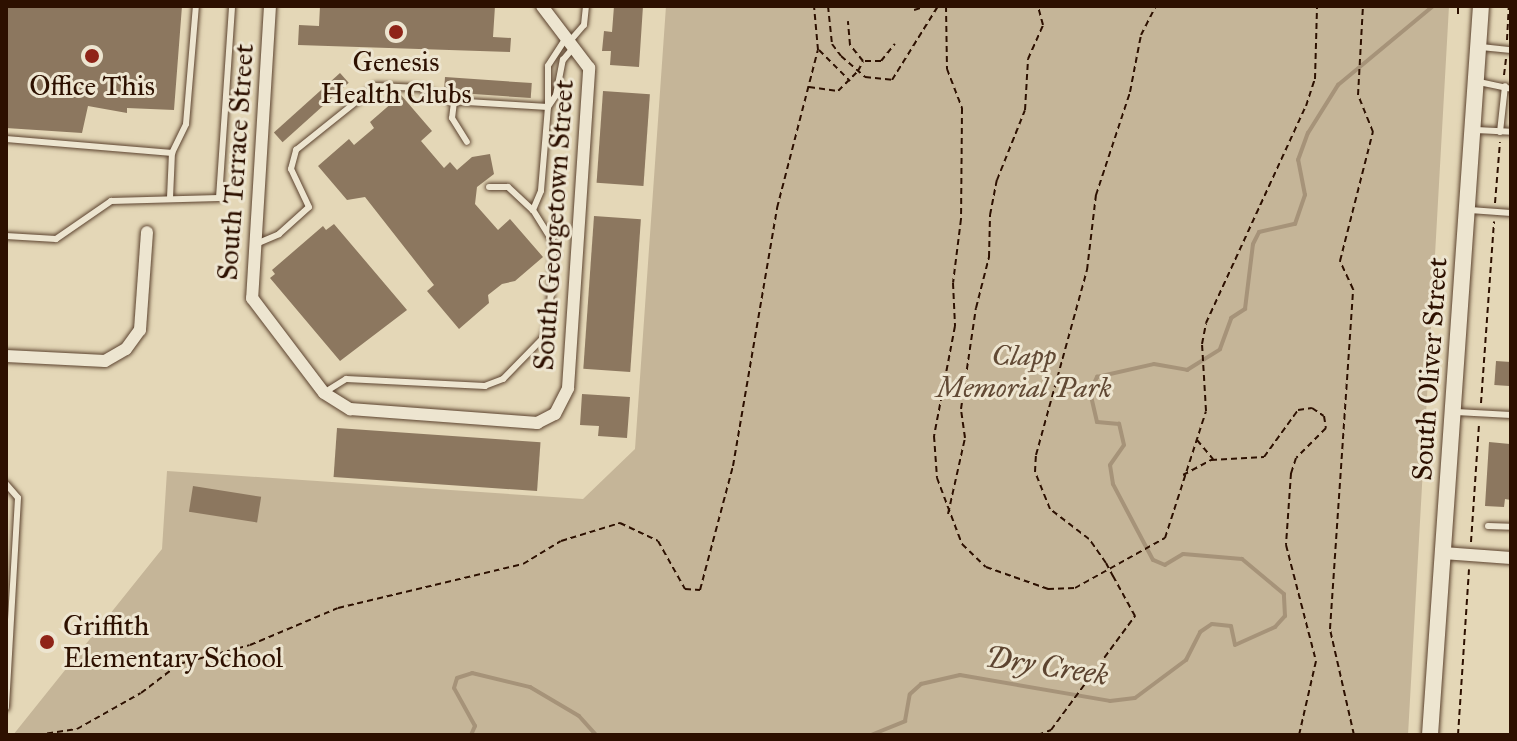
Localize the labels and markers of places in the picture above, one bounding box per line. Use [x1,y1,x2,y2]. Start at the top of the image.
marker: Genesis Health Clubs [387,23,405,41]
place label: Genesis Health Clubs [320,45,472,111]
marker: Office This [83,47,101,65]
place label: Office This [29,69,155,103]
place label: Griffith Elementary School [63,609,283,675]
marker: Griffith Elementary School [38,633,56,651]

